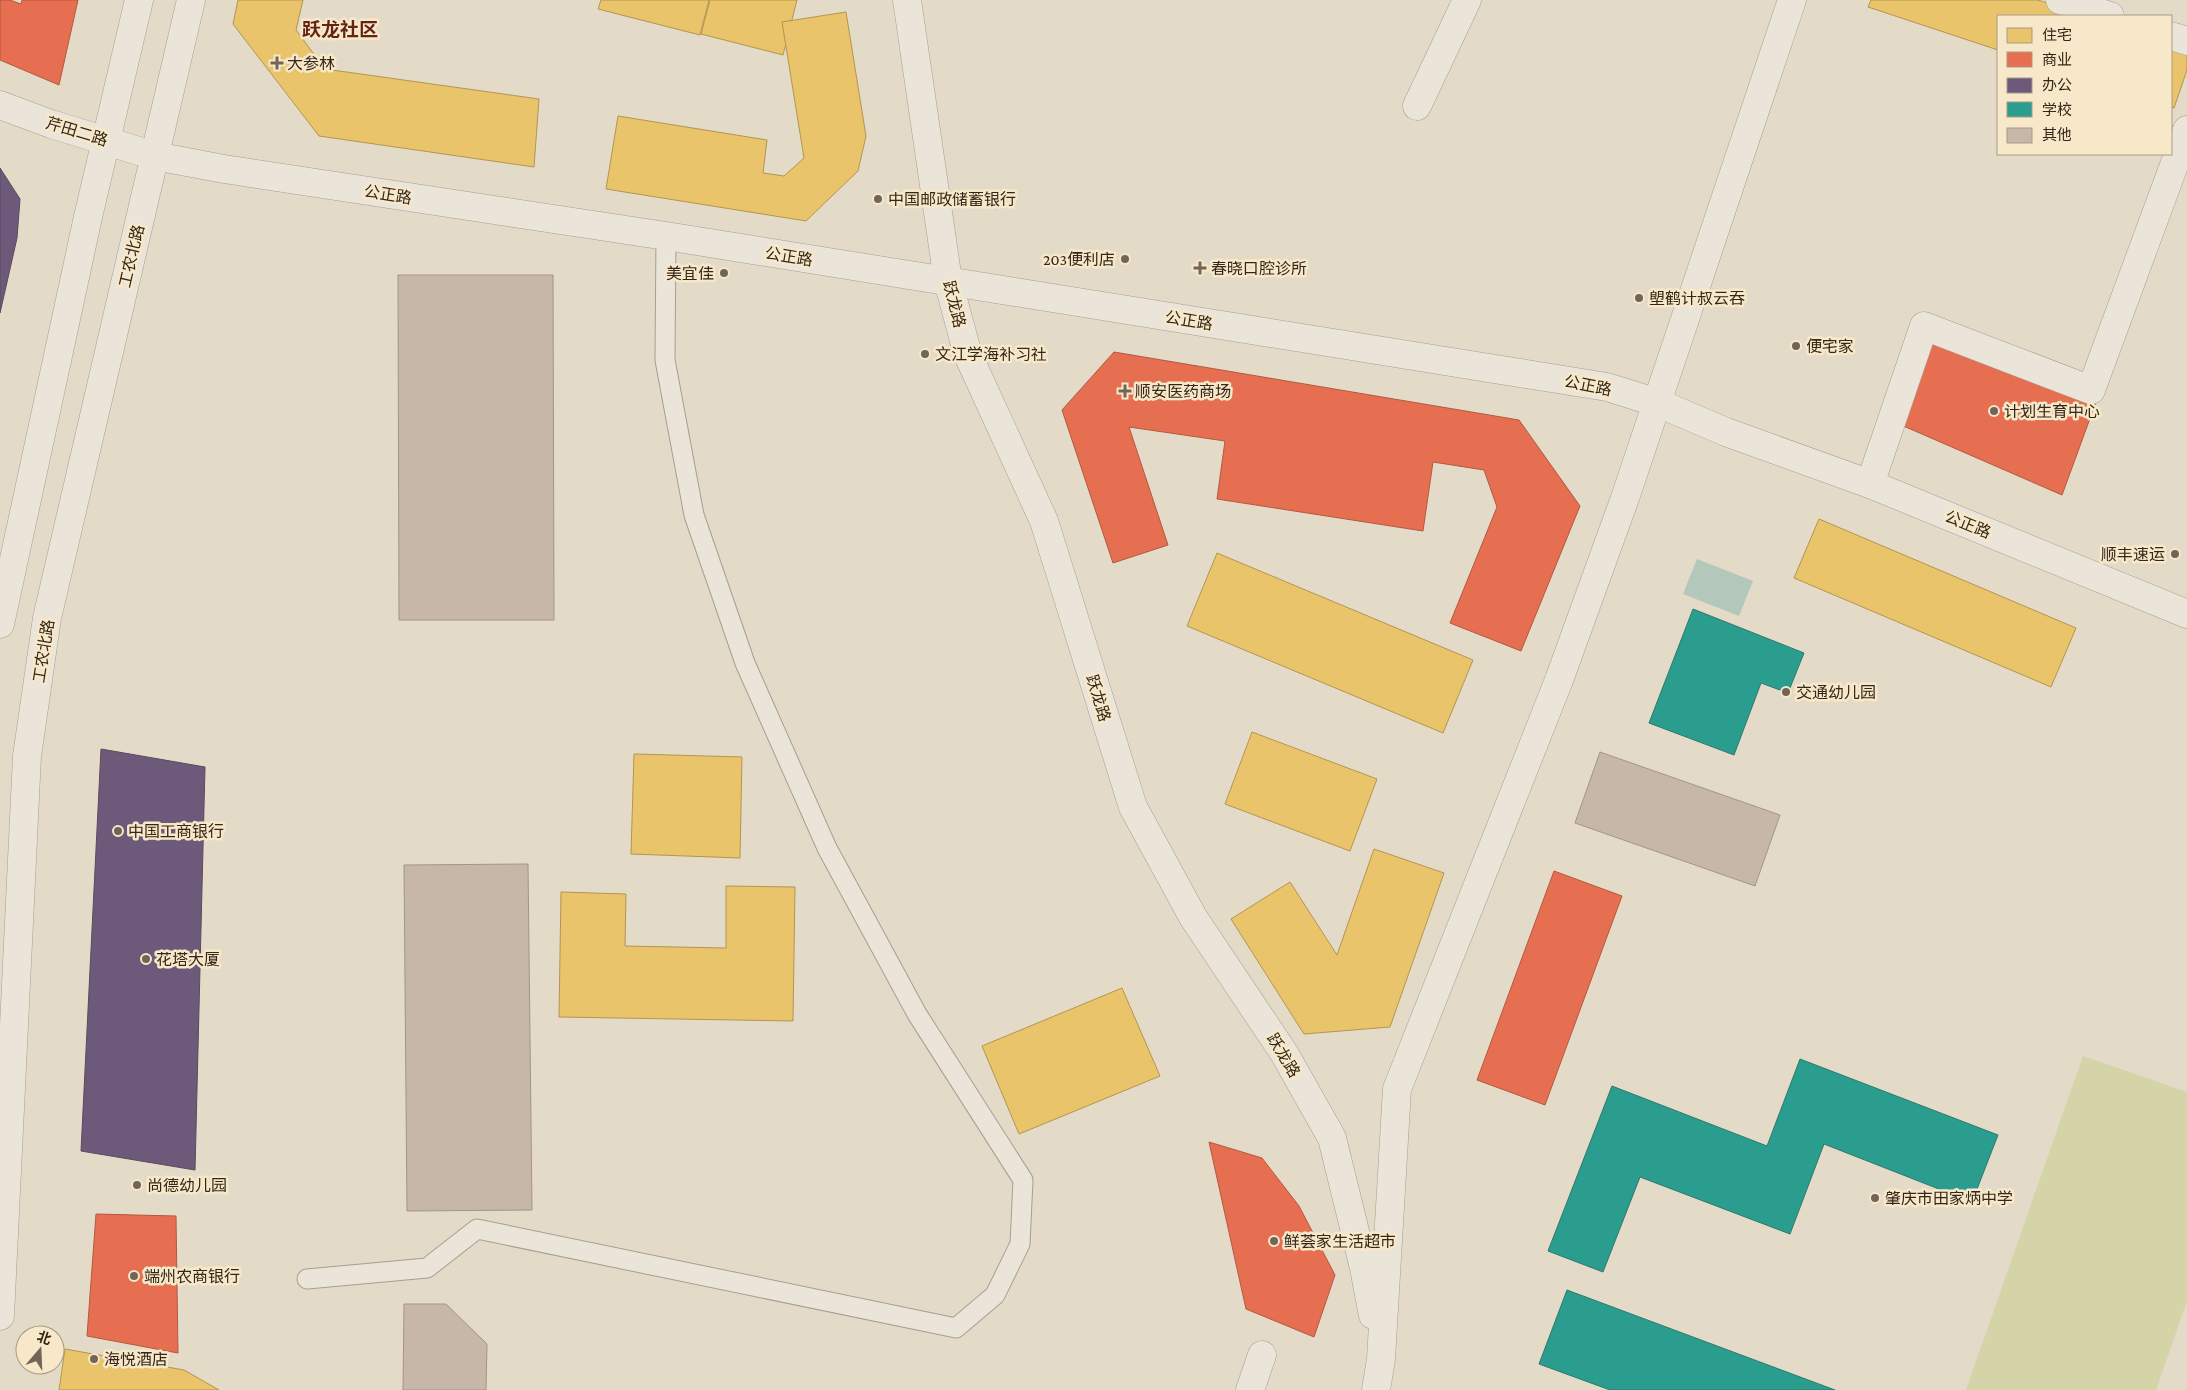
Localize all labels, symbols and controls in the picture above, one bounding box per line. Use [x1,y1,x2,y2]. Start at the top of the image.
legend [1997,15,2172,155]
district label: 跃龙社区 [302,19,378,40]
text: 住宅 [2042,27,2072,43]
text: 商业 [2042,52,2072,68]
place label: 大参林 [287,55,335,72]
marker: 大参林 [271,57,283,69]
text: 办公 [2042,77,2072,93]
text: 学校 [2042,101,2072,118]
street label: 芹田二路 [44,114,110,149]
text: 其他 [2042,127,2072,143]
street label: 公正路 [363,182,413,207]
place label: 中国邮政储蓄银行 [888,191,1016,208]
marker: 中国邮政储蓄银行 [872,193,884,205]
street label: 工农北路 [116,223,147,289]
street label: 公正路 [764,244,814,269]
place label: 203便利店 [1043,251,1115,268]
marker: 203便利店 [1119,253,1131,265]
place label: 春晓口腔诊所 [1211,260,1307,277]
marker: 春晓口腔诊所 [1193,261,1207,275]
place label: 美宜佳 [666,265,714,282]
marker: 美宜佳 [718,267,730,279]
street label: 跃龙路 [940,279,969,329]
place label: 塱鹤计叔云吞 [1649,290,1745,307]
marker: 塱鹤计叔云吞 [1633,292,1645,304]
street label: 公正路 [1164,308,1214,333]
place label: 便宅家 [1806,338,1854,355]
marker: 便宅家 [1790,340,1802,352]
place label: 文江学海补习社 [935,346,1047,363]
marker: 文江学海补习社 [919,348,931,360]
street label: 公正路 [1563,373,1613,398]
place label: 顺安医药商场 [1135,383,1231,400]
marker: 顺安医药商场 [1119,385,1131,397]
place label: 计划生育中心 [2004,403,2100,420]
marker: 计划生育中心 [1988,405,2000,417]
street label: 公正路 [1942,508,1993,541]
place label: 顺丰速运 [2101,546,2165,563]
marker: 顺丰速运 [2169,548,2181,560]
street label: 工农北路 [30,618,57,684]
street label: 跃龙路 [1083,673,1114,724]
place label: 交通幼儿园 [1796,684,1876,701]
marker: 交通幼儿园 [1780,686,1792,698]
place label: 中国工商银行 [128,823,224,840]
marker: 中国工商银行 [112,825,124,837]
place label: 花塔大厦 [156,951,220,968]
marker: 花塔大厦 [140,953,152,965]
street label: 跃龙路 [1264,1030,1303,1080]
place label: 尚德幼儿园 [147,1177,227,1194]
marker: 尚德幼儿园 [131,1179,143,1191]
place label: 肇庆市田家炳中学 [1885,1190,2013,1207]
marker: 肇庆市田家炳中学 [1869,1192,1881,1204]
place label: 鲜荟家生活超市 [1284,1233,1396,1250]
marker: 鲜荟家生活超市 [1268,1235,1280,1247]
place label: 端州农商银行 [144,1268,240,1285]
marker: 端州农商银行 [128,1270,140,1282]
north arrow [15,1325,65,1375]
text: 北 [35,1328,53,1348]
place label: 海悦酒店 [104,1351,168,1368]
marker: 海悦酒店 [88,1353,100,1365]

